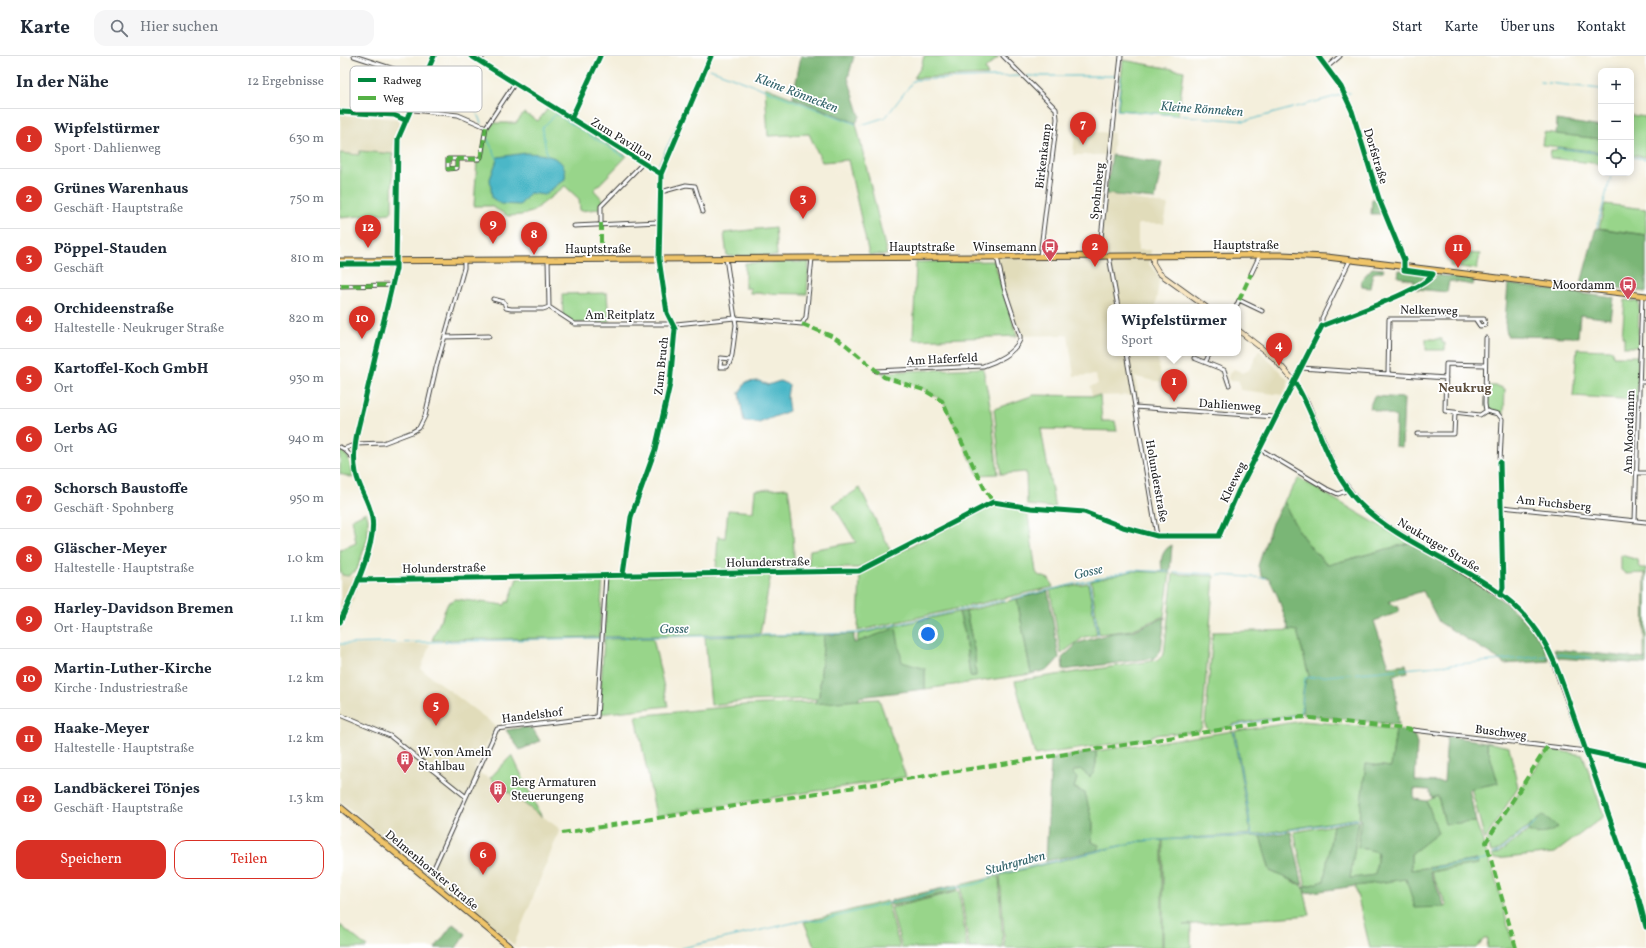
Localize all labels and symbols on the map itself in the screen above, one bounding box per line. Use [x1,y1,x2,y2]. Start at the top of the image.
legend [350,66,482,112]
water label: Kleine Rönnecken [752,70,841,118]
text: Radweg [383,74,422,89]
text: Weg [383,92,404,107]
water label: Kleine Rönneken [1160,98,1244,122]
pin: 7 [1070,112,1096,145]
street label: Zum Pavillon [587,114,656,165]
street label: Birkenkamp [1032,123,1056,190]
street label: Dorfstraße [1359,126,1391,186]
street label: Spohnberg [1087,162,1109,221]
pin: 3 [790,186,816,219]
pin: 9 [480,211,506,244]
pin: 12 [355,215,381,248]
pin: 8 [521,222,547,255]
pin: 2 [1082,234,1108,267]
pin: 11 [1445,235,1471,268]
bus stop icon: Winsemann [1040,237,1060,262]
street label: Hauptstraße [1213,238,1279,254]
street label: Hauptstraße [889,240,955,256]
place label: Winsemann [973,240,1037,256]
street label: Hauptstraße [565,242,631,258]
bus stop icon: Moordamm [1618,275,1638,300]
place label: Moordamm [1552,278,1615,294]
street label: Nelkenweg [1400,302,1458,320]
pin: 10 [349,306,375,339]
street label: Am Reitplatz [585,308,655,324]
pin: 4 [1266,333,1292,366]
street label: Zum Bruch [651,336,673,396]
street label: Am Haferfeld [906,350,978,370]
pin: 1 [1161,369,1187,402]
district label: Neukrug [1438,380,1492,398]
street label: Am Moordamm [1621,389,1639,474]
street label: Dahlienweg [1198,396,1262,416]
street label: Holunderstraße [1141,439,1171,524]
street label: Kleeweg [1217,459,1251,506]
street label: Am Fuchsberg [1516,492,1592,516]
street label: Neukruger Straße [1394,515,1483,577]
street label: Holunderstraße [726,554,810,572]
street label: Holunderstraße [402,560,486,578]
water label: Gosse [1072,561,1105,585]
water label: Gosse [659,621,689,639]
your location [918,624,938,644]
pin: 5 [423,693,449,726]
street label: Handelshof [501,704,565,728]
street label: Buschweg [1474,722,1528,744]
place label: W. von Ameln Stahlbau [418,745,492,775]
building icon: W. von Ameln Stahlbau [395,749,415,774]
place label: Berg Armaturen Steuerungeng [511,775,596,805]
building icon: Berg Armaturen Steuerungeng [488,779,508,804]
street label: Delmenhorster Straße [381,827,482,915]
pin: 6 [470,842,496,875]
water label: Stuhrgraben [984,847,1048,881]

